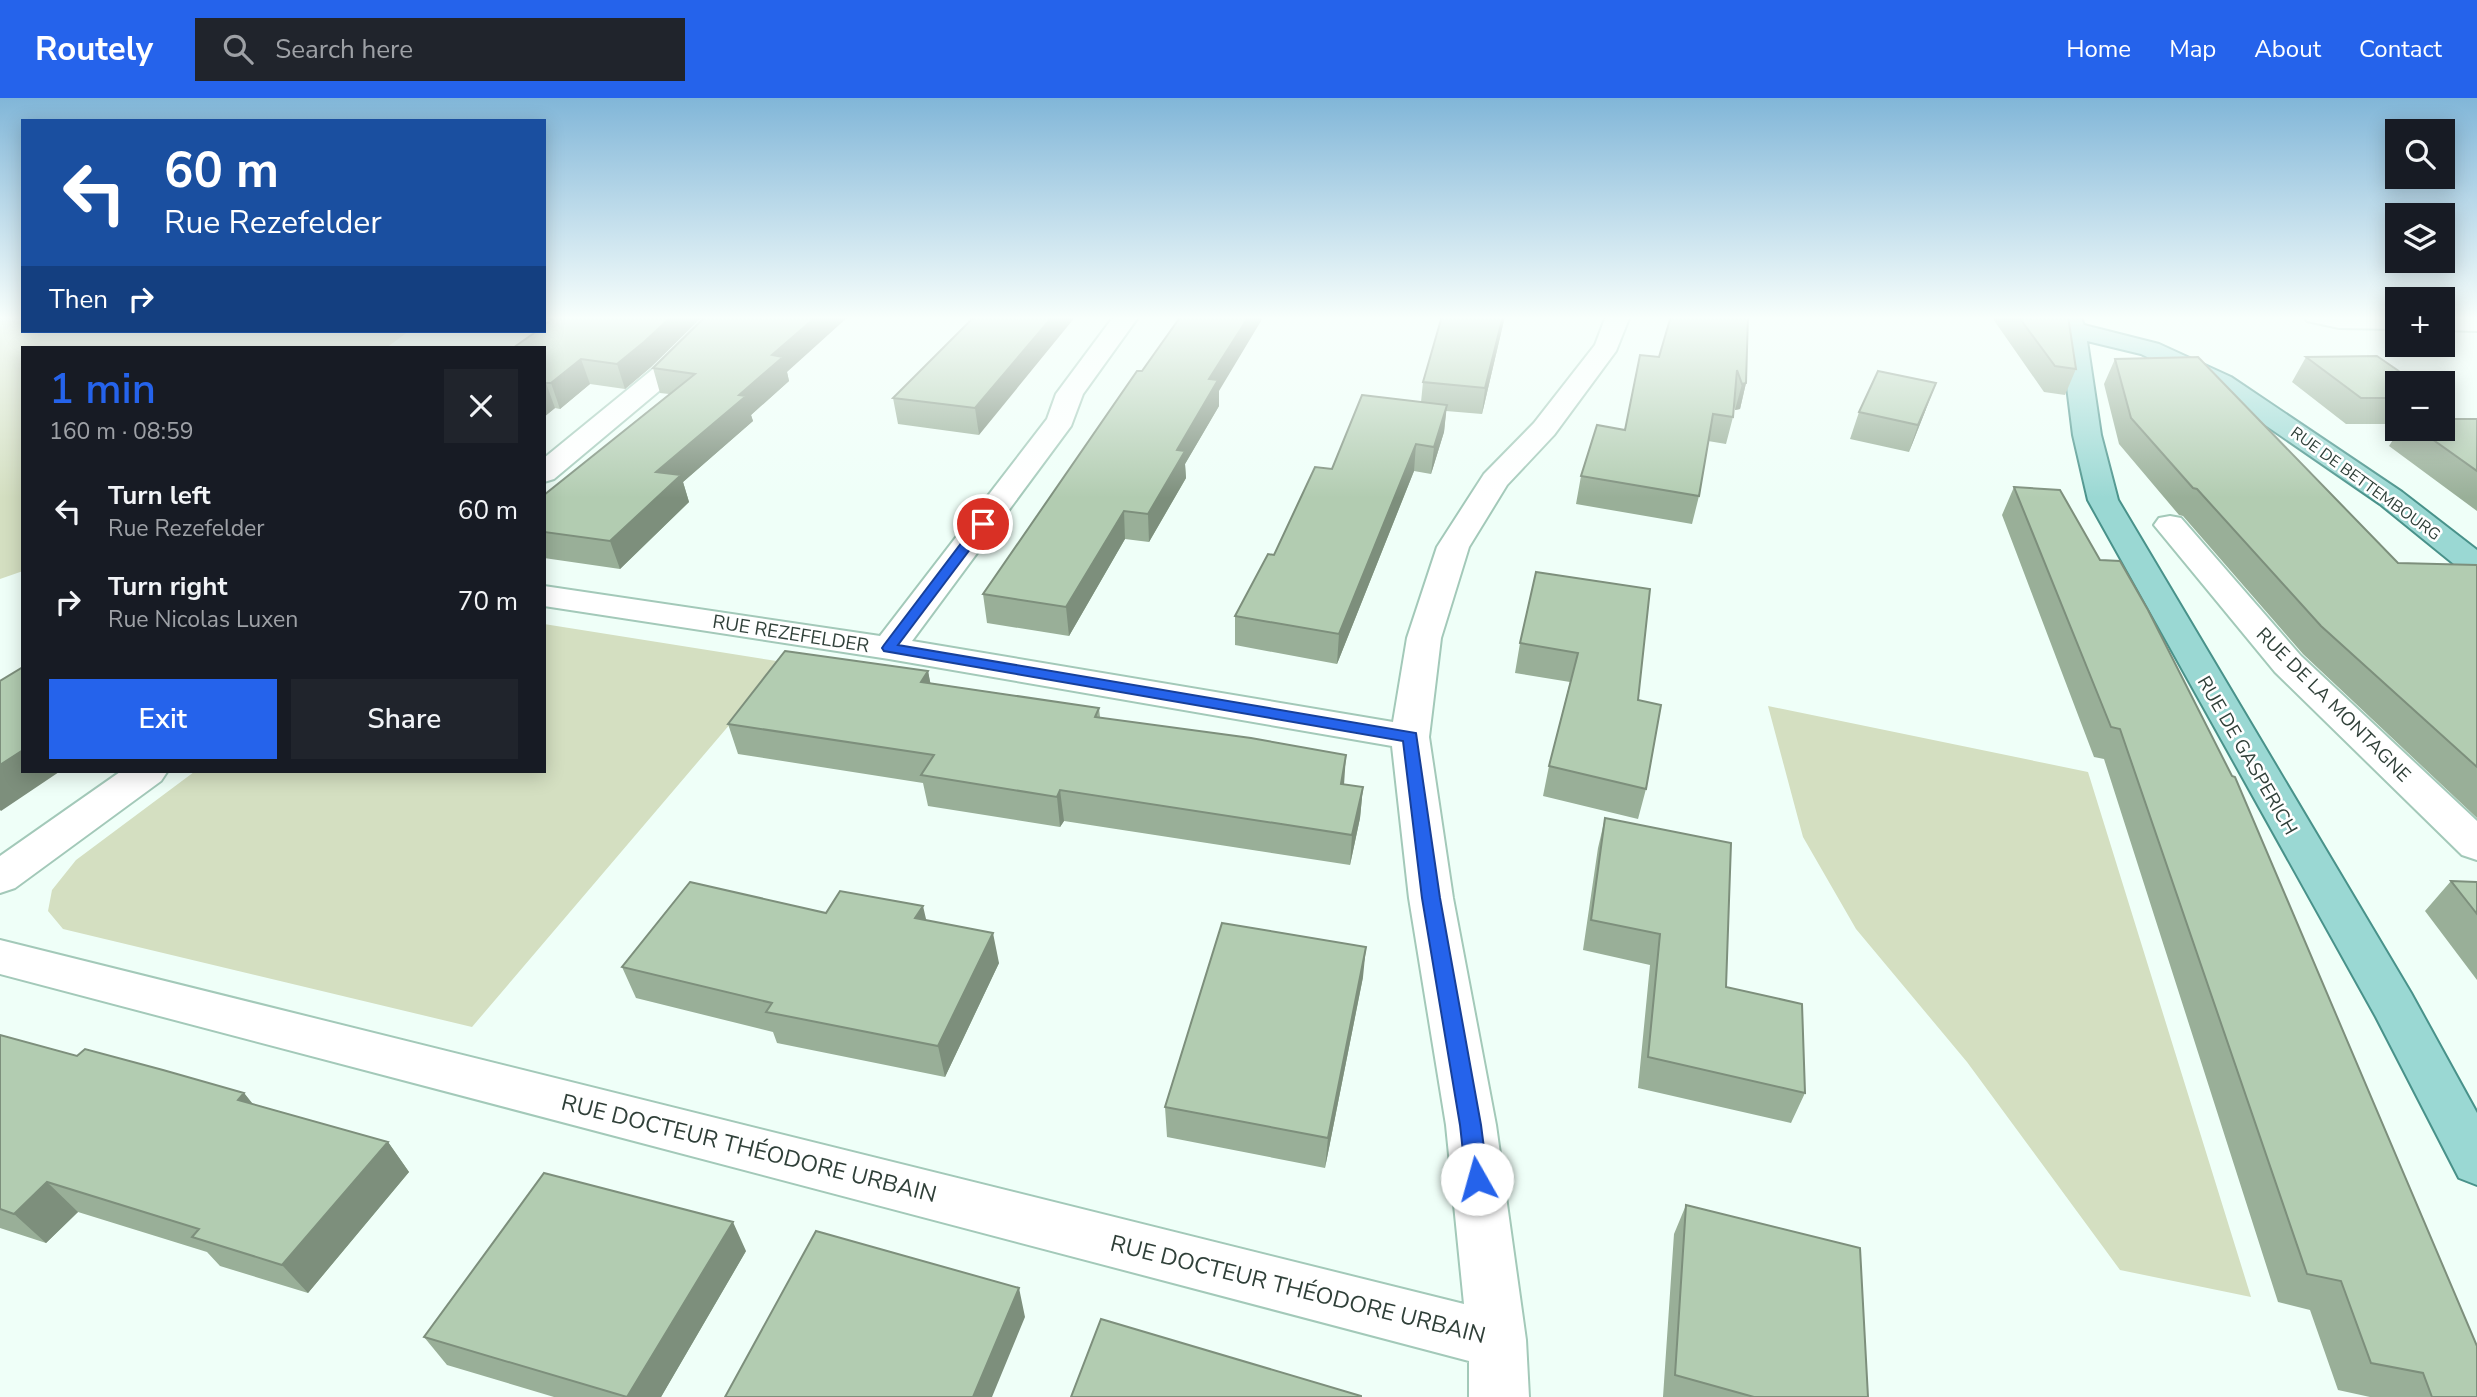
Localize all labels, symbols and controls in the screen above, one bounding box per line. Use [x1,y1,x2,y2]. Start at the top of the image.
search box [195,18,685,81]
text: Routely [35,27,153,72]
icon: search [219,30,257,68]
text: Search here [275,32,413,67]
text: Home [2066,33,2131,65]
text: Map [2169,33,2216,65]
text: About [2254,33,2321,65]
text: Contact [2359,33,2442,65]
map controls [2385,119,2455,441]
button: search [2385,119,2455,189]
text: 60 m [164,137,279,204]
icon: left [49,147,140,238]
text: Rue Rezefelder [164,201,382,244]
button: layers [2385,203,2455,273]
icon: right [122,280,160,318]
text: Then [49,282,108,317]
button: + [2385,287,2455,357]
text: 1 min [49,361,156,418]
button: close [444,369,518,443]
button: − [2385,371,2455,441]
text: 160 m · 08:59 [49,416,194,447]
street label: RUE DE BETTEMBOURG [2286,422,2445,546]
text: Turn left [108,478,211,513]
icon: left [49,492,87,530]
text: 60 m [458,493,518,528]
pin [953,494,1013,554]
icon: arrive [964,505,1002,543]
text: Rue Rezefelder [108,513,265,544]
text: Turn right [108,569,227,604]
icon: right [49,583,87,621]
text: 70 m [458,584,518,619]
text: Rue Nicolas Luxen [108,604,298,635]
street label: RUE REZEFELDER [711,609,871,659]
street label: RUE DE LA MONTAGNE [2250,622,2416,788]
street label: RUE DE GASPERICH [2191,671,2303,840]
button: Exit [49,679,277,759]
button: Share [291,679,518,759]
street label: RUE DOCTEUR THÉODORE URBAIN [558,1087,940,1210]
position arrow [1440,1142,1514,1216]
street label: RUE DOCTEUR THÉODORE URBAIN [1107,1228,1489,1351]

